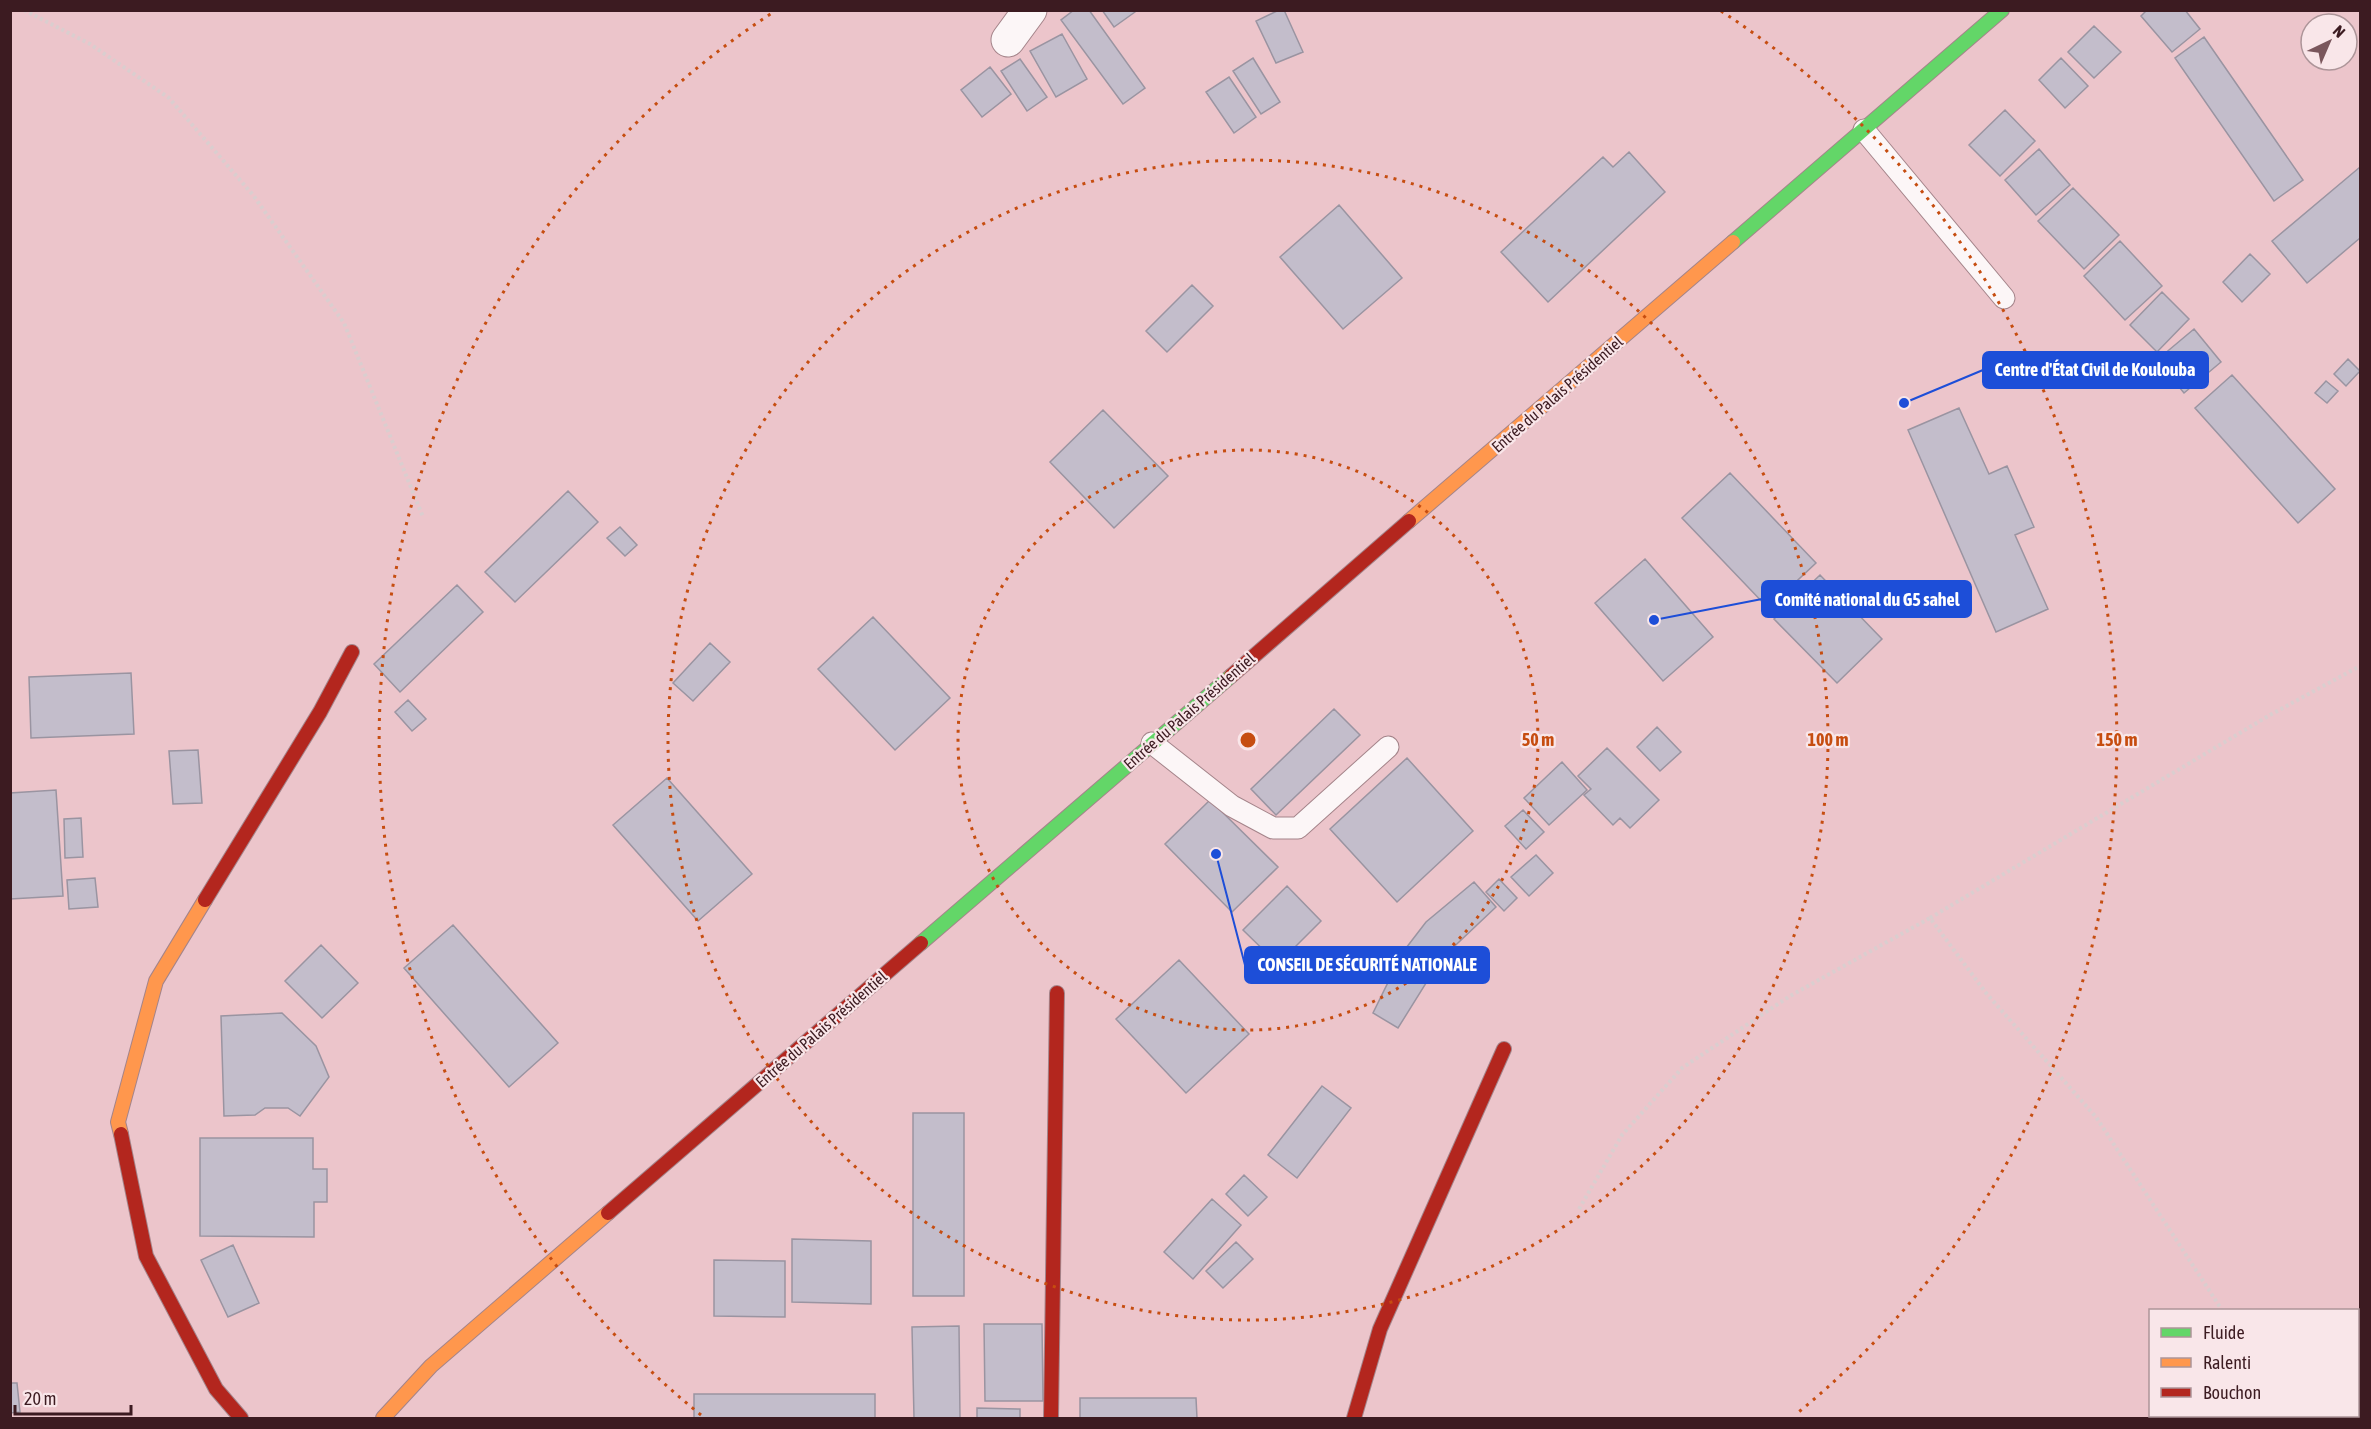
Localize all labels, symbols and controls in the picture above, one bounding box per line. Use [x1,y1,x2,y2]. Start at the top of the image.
north arrow [2299,12,2359,72]
text: N [2330,21,2349,41]
street label: Entrée du Palais Présidentiel [1488,332,1627,456]
callout: Centre d'État Civil de Koulouba [1983,352,2208,388]
text: Centre d'État Civil de Koulouba [1995,359,2195,380]
callout: Comité national du G5 sahel [1762,581,1971,617]
text: Comité national du G5 sahel [1774,589,1960,610]
street label: Entrée du Palais Présidentiel [1120,649,1259,773]
text: 50 m [1522,729,1554,750]
text: 100 m [1808,729,1848,750]
text: 150 m [2097,729,2137,750]
centre of rings [1238,730,1258,750]
callout: CONSEIL DE SÉCURITÉ NATIONALE [1245,947,1489,983]
text: CONSEIL DE SÉCURITÉ NATIONALE [1257,954,1477,975]
street label: Entrée du Palais Présidentiel [752,967,891,1091]
legend [2149,1309,2359,1417]
text: Fluide [2203,1322,2245,1343]
text: Ralenti [2203,1352,2251,1373]
scale bar [15,1378,130,1416]
text: Bouchon [2203,1382,2261,1403]
text: 20 m [24,1388,56,1409]

